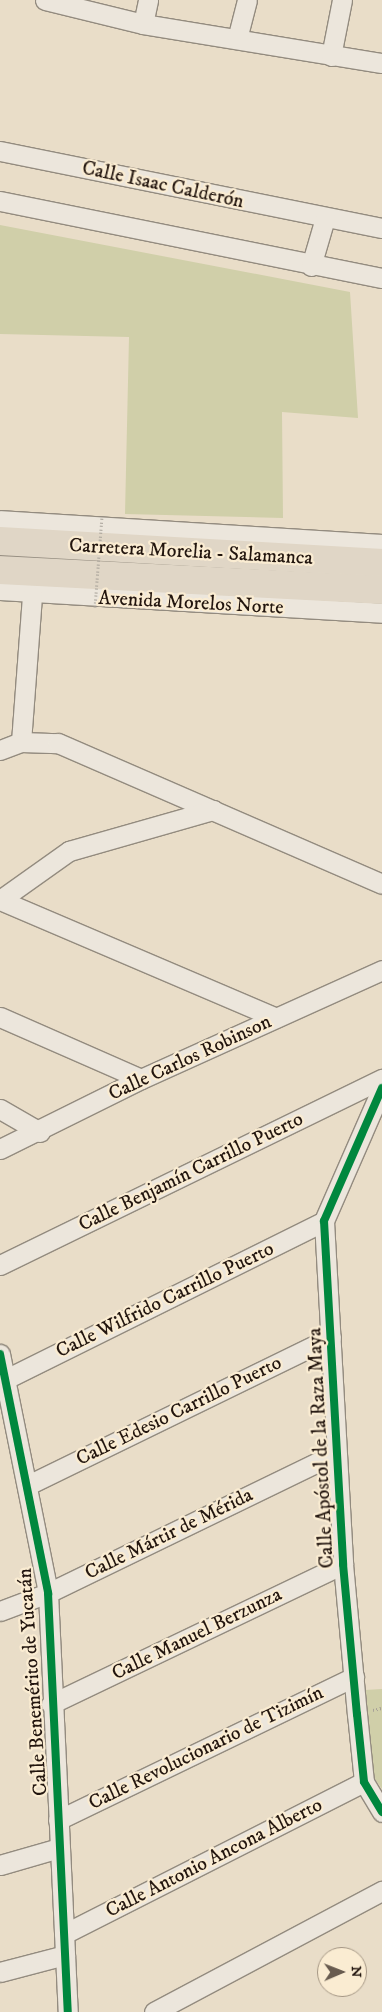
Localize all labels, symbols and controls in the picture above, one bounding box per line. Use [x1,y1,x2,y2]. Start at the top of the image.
street label: Calle Isaac Calderón [80,156,246,214]
street label: Carretera Morelia - Salamanca [68,534,314,570]
street label: Avenida Morelos Norte [98,586,284,620]
street label: Calle Carlos Robinson [105,1010,275,1106]
street label: Calle Benjamín Carrillo Puerto [75,1107,307,1237]
street label: Calle Wilfrido Carrillo Puerto [52,1237,278,1363]
street label: Calle Apóstol de la Raza Maya [303,1327,339,1569]
street label: Calle Edesio Carrillo Puerto [72,1351,286,1471]
street label: Calle Mártir de Mérida [81,1483,257,1585]
street label: Calle Benemérito de Yucatán [13,1567,53,1797]
street label: Calle Manuel Berzunza [108,1582,286,1686]
street label: Calle Revolucionario de Tizimín [85,1681,327,1815]
street label: Calle Antonio Ancona Alberto [102,1793,326,1923]
north arrow [317,1947,367,1997]
text: N [347,1966,365,1978]

